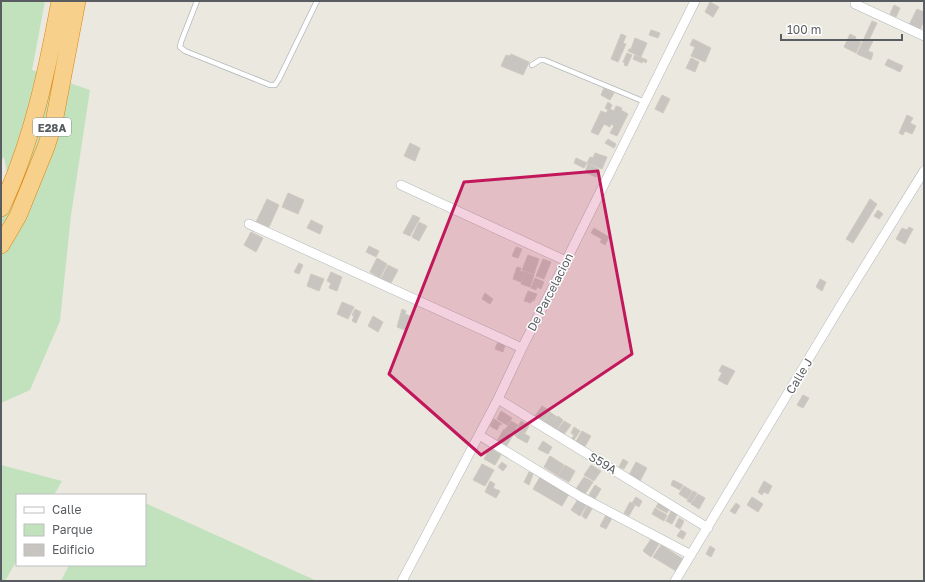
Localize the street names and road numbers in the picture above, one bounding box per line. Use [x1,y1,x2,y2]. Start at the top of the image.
road number: E28A [33,118,71,136]
street label: De Parcelacion [524,250,576,334]
street label: Calle J [782,355,816,397]
street label: S59A [586,449,620,477]

